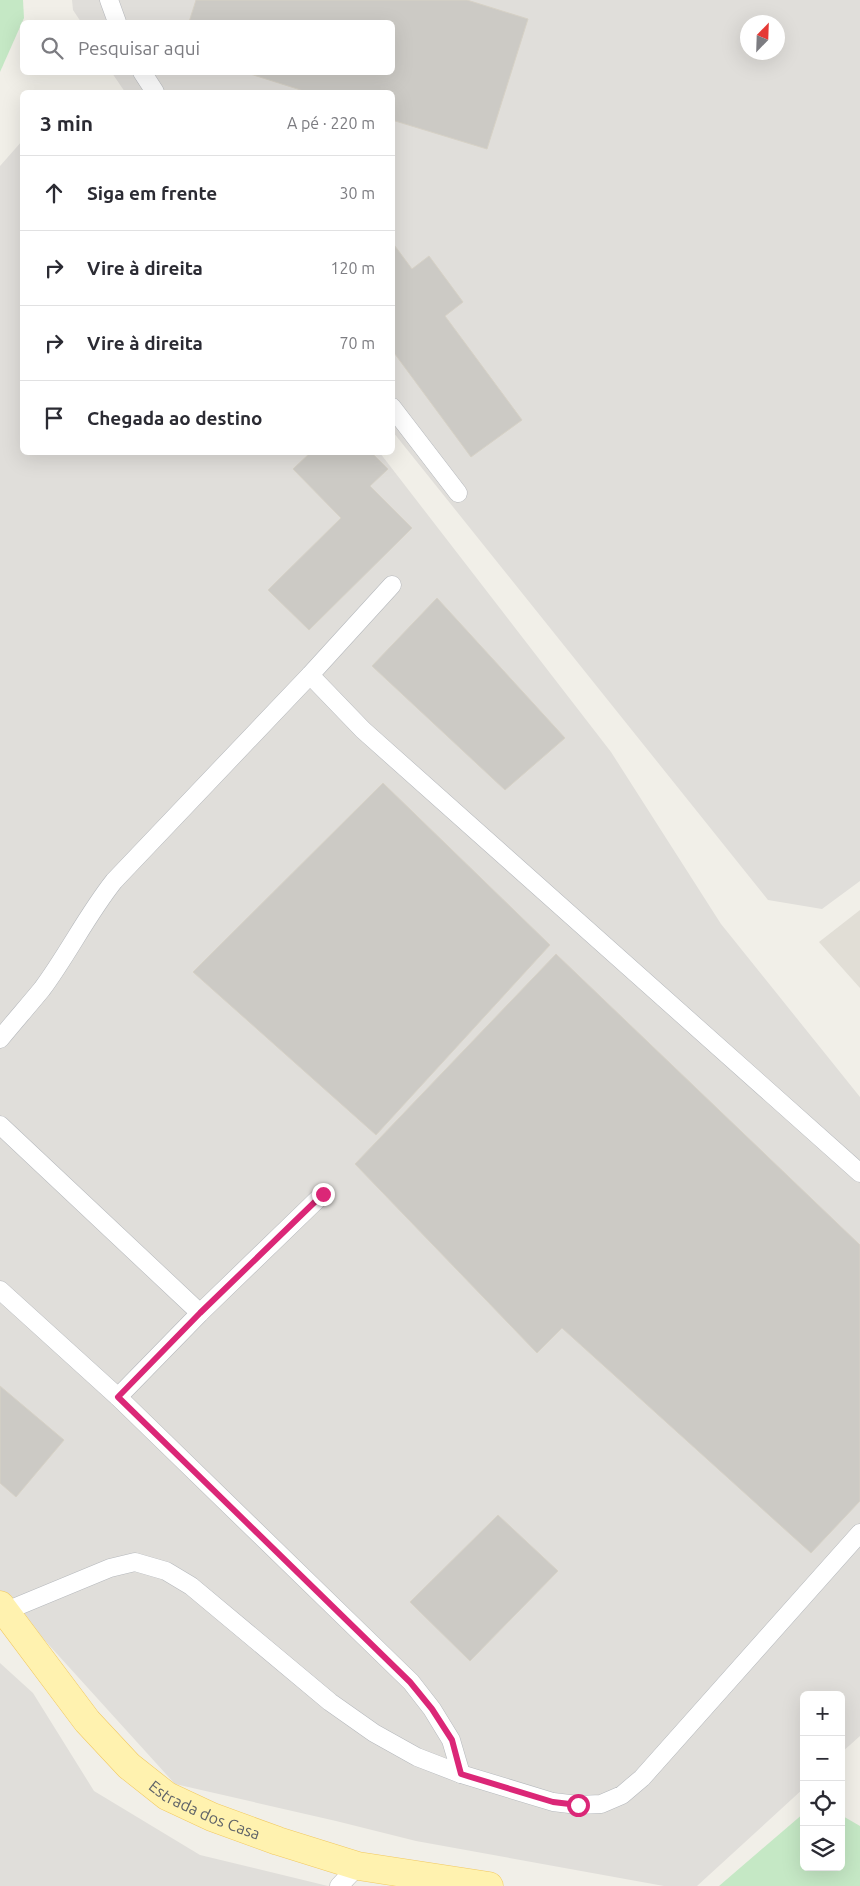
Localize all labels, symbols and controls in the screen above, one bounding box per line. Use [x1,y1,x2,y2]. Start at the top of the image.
north arrow [740,15,785,60]
search box [20,20,395,75]
icon: search [38,34,66,62]
text: Pesquisar aqui [78,37,200,59]
text: 3 min [40,111,93,135]
text: A pé · 220 m [287,114,375,132]
icon: ahead [40,179,68,207]
text: Siga em frente [87,182,217,204]
text: 30 m [339,184,375,202]
icon: right [40,254,68,282]
text: Vire à direita [87,257,203,279]
text: 120 m [330,259,375,277]
icon: right [40,329,68,357]
text: Vire à direita [87,332,203,354]
text: 70 m [339,334,375,352]
icon: arrive [40,404,68,432]
text: Chegada ao destino [87,407,263,429]
route end [312,1183,335,1206]
map controls [800,1691,845,1871]
button: + [800,1691,845,1736]
button: − [800,1736,845,1781]
street label: Estrada dos Casa [146,1776,263,1843]
button: locate [800,1781,845,1826]
route start [567,1794,590,1817]
button: layers [800,1826,845,1871]

